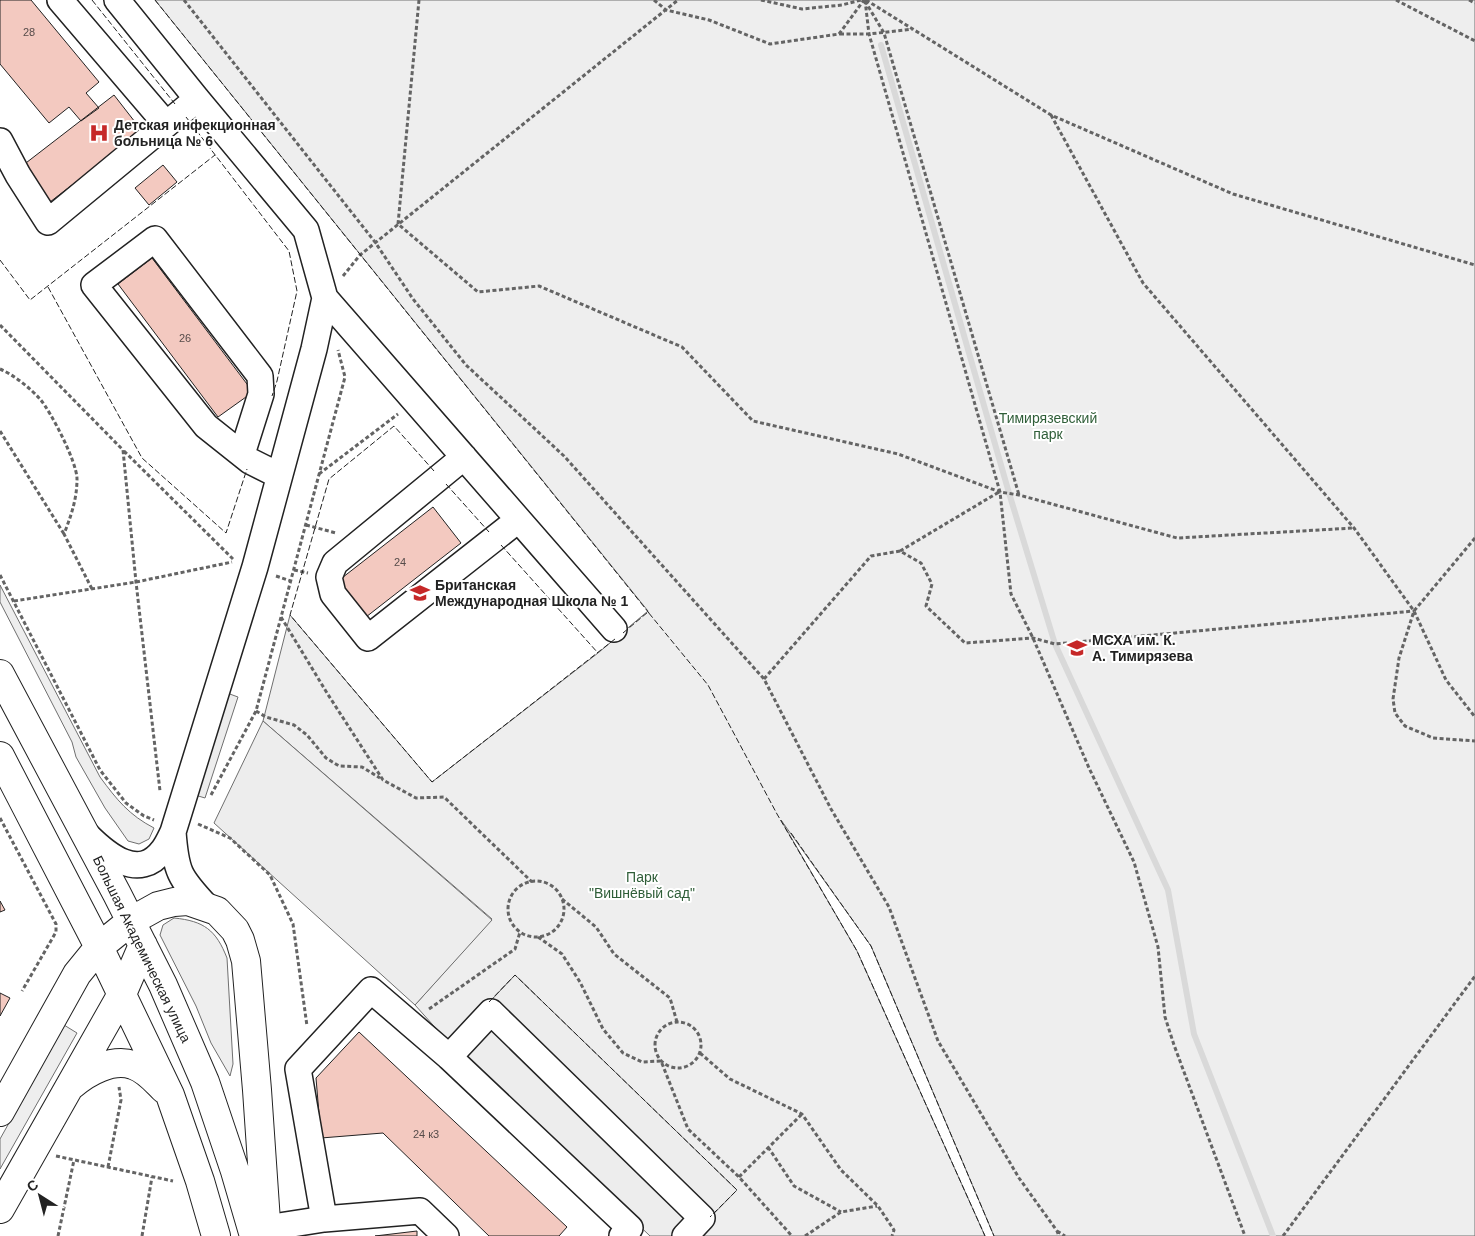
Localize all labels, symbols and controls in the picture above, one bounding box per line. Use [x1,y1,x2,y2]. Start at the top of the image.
house number: 28 [23,26,35,38]
place label: Детская инфекционная больница № 6 [114,117,276,149]
hospital icon: Детская инфекционная больница № 6 [88,122,110,144]
house number: 26 [179,332,191,344]
park label: Тимирязевский парк [999,410,1097,442]
house number: 24 [394,556,406,568]
place label: Британская Международная Школа № 1 [435,577,629,609]
school or university icon: Британская Международная Школа № 1 [409,582,431,604]
place label: МСХА им. К. А. Тимирязева [1092,632,1193,664]
school or university icon: МСХА им. К. А. Тимирязева [1066,637,1088,659]
street label: Большая Академическая улица [90,853,194,1045]
park label: Парк "Вишнёвый сад" [589,869,695,901]
house number: 24 к3 [413,1128,439,1140]
north arrow [15,1171,65,1221]
text: С [24,1176,41,1195]

